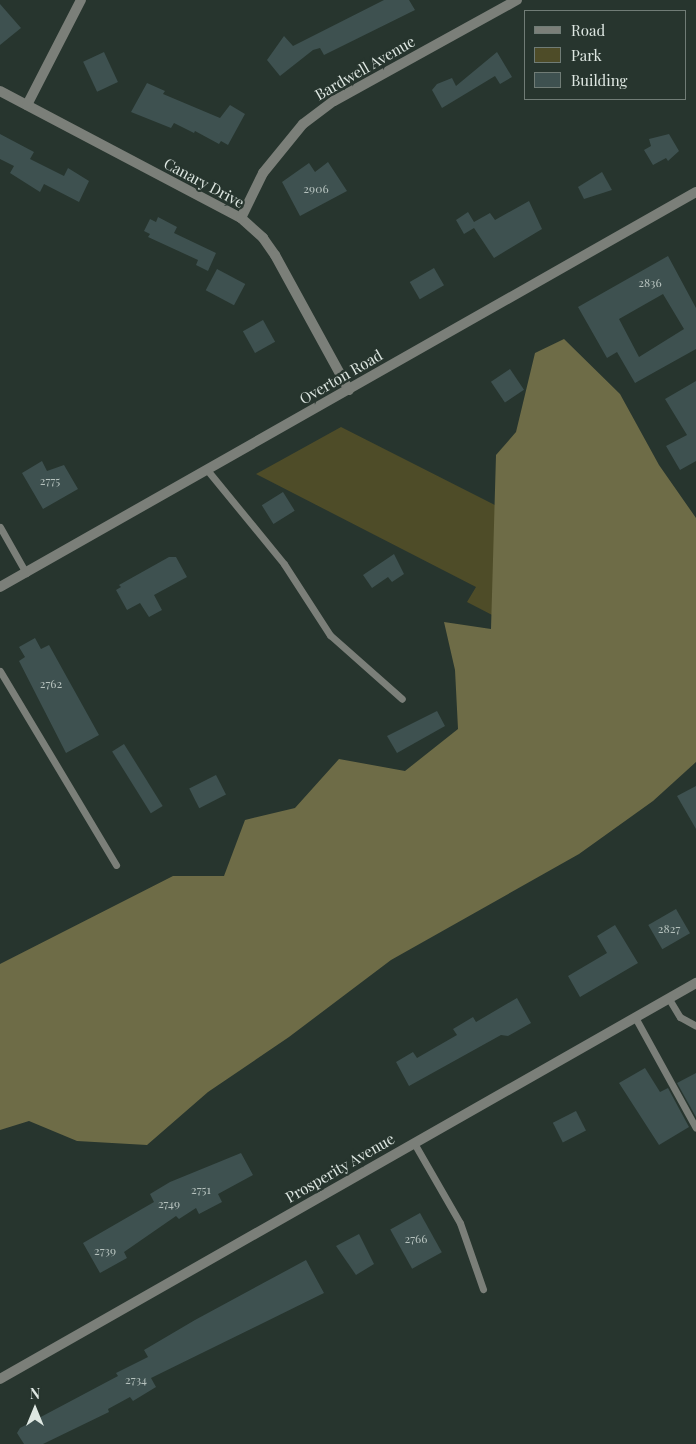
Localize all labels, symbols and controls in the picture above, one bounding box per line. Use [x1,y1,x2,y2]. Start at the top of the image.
legend [524,10,686,100]
text: Road [571,20,605,40]
street label: Bardwell Avenue [312,32,418,104]
text: Park [571,45,602,65]
text: Building [571,70,627,90]
street label: Canary Drive [161,154,247,212]
house number: 2906 [303,182,329,196]
house number: 2836 [638,276,662,290]
street label: Overton Road [296,346,386,408]
house number: 2775 [40,474,60,488]
house number: 2762 [40,677,62,691]
house number: 2827 [658,922,680,936]
street label: Prosperity Avenue [282,1129,398,1207]
house number: 2751 [191,1183,211,1197]
house number: 2749 [158,1197,180,1211]
house number: 2766 [404,1232,428,1246]
house number: 2739 [94,1244,116,1258]
house number: 2734 [125,1373,147,1387]
north arrow [10,1384,60,1434]
text: N [30,1384,40,1403]

